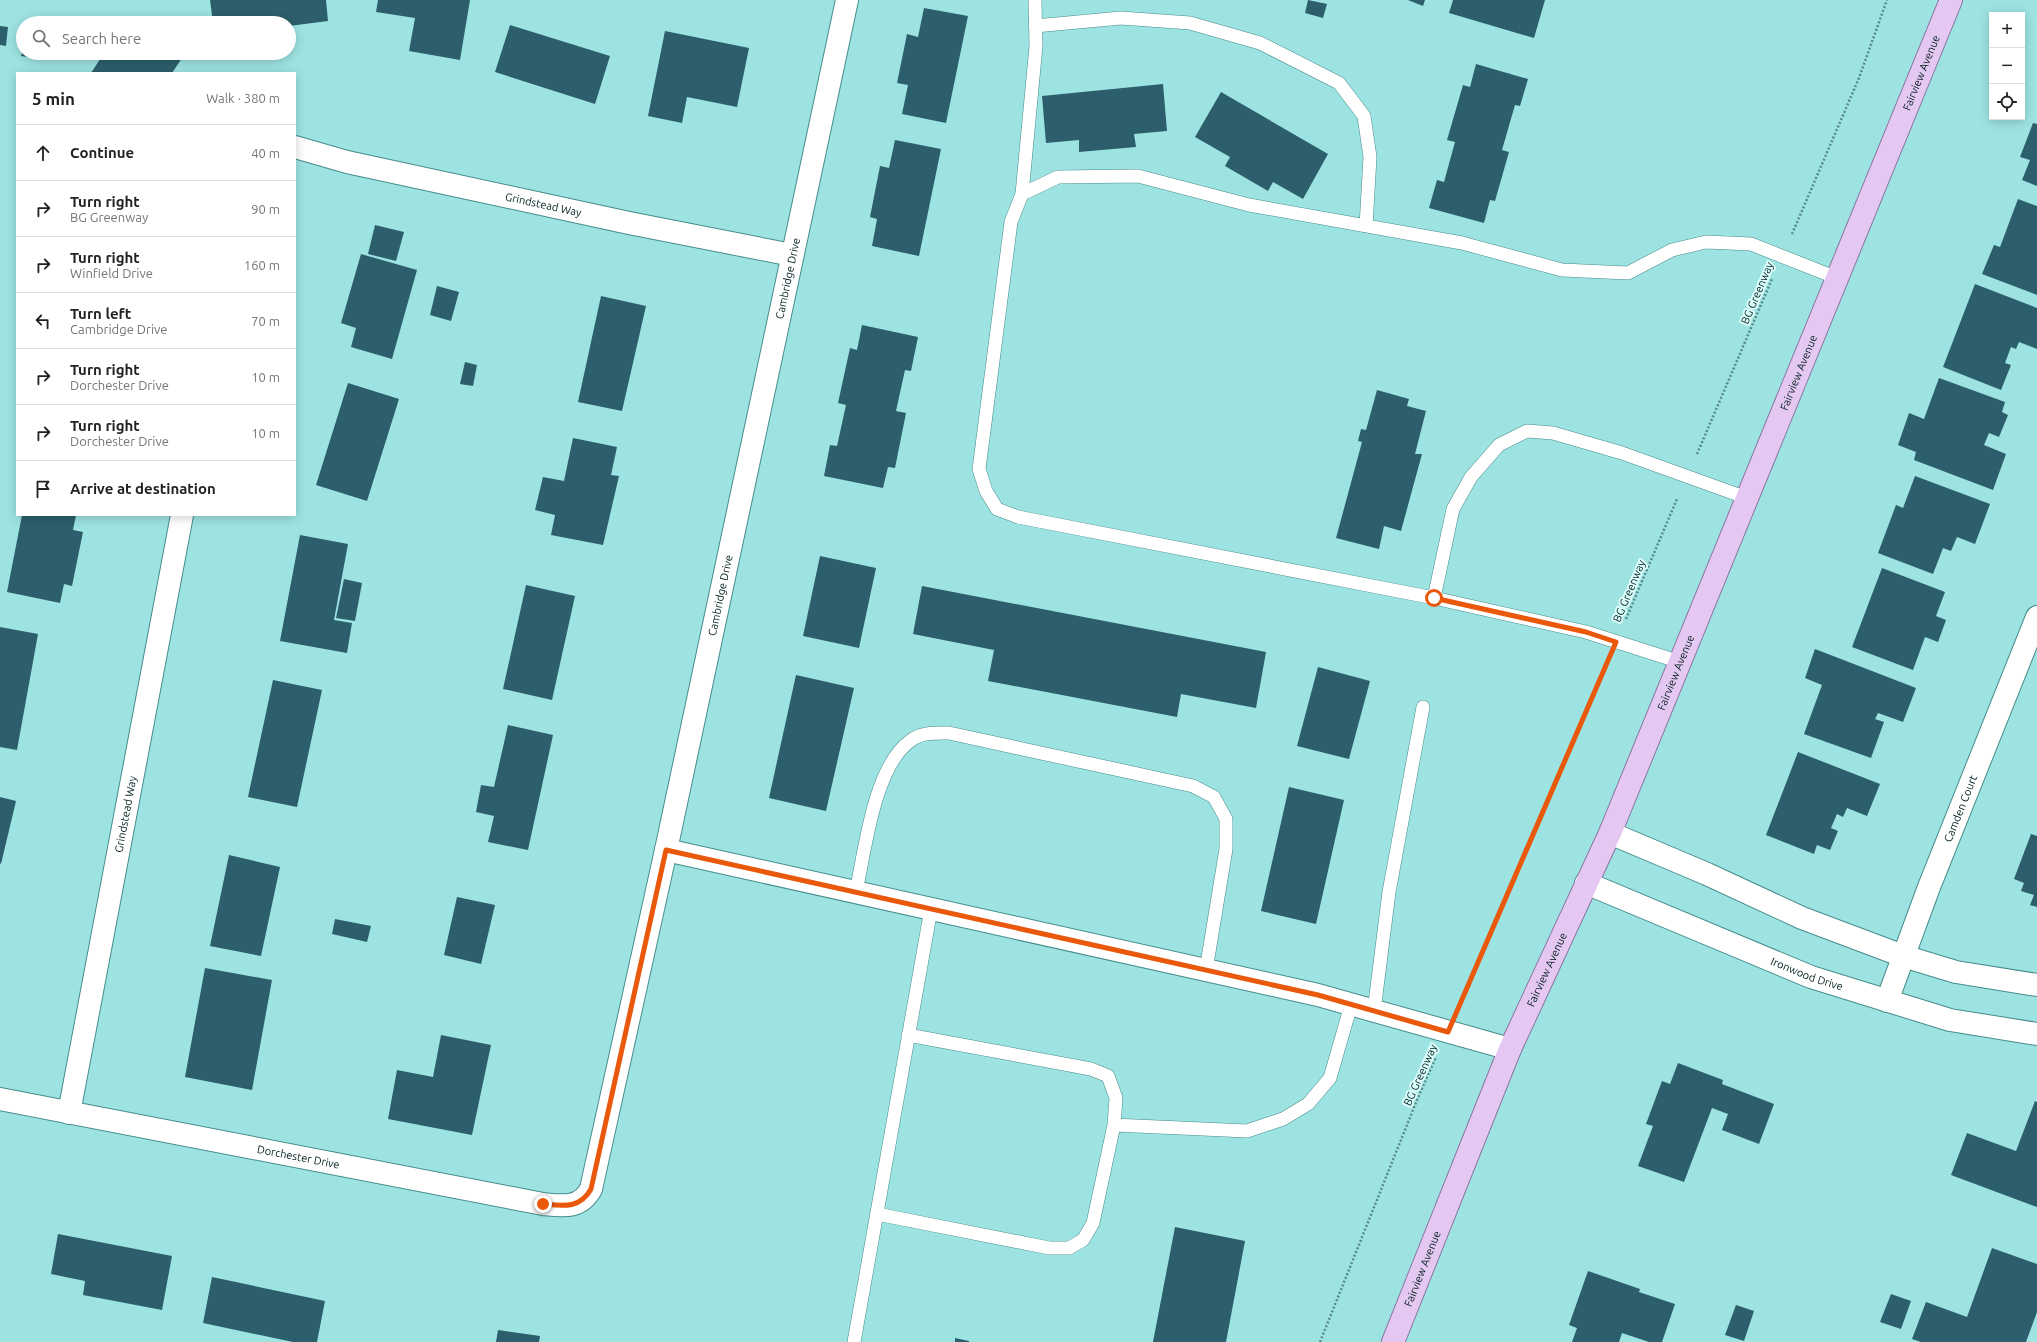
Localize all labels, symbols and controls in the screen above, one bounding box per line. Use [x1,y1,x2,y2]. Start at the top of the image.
map controls [1989,12,2025,120]
button: + [1989,12,2025,48]
search box [16,16,296,60]
icon: search [30,27,52,49]
text: Search here [62,30,141,47]
street label: Fairview Avenue [1900,33,1942,112]
button: − [1989,48,2025,84]
button: locate [1989,84,2025,120]
text: 5 min [32,89,75,108]
text: Walk · 380 m [206,91,280,105]
icon: ahead [32,142,54,164]
text: Continue [70,144,134,161]
text: 40 m [251,146,280,160]
street label: Grindstead Way [504,190,583,219]
text: Turn right [70,193,140,210]
icon: right [32,198,54,220]
text: 90 m [251,202,280,216]
text: BG Greenway [70,210,148,224]
street label: Cambridge Drive [773,237,802,320]
text: Turn right [70,249,140,266]
icon: right [32,254,54,276]
text: 160 m [244,258,280,272]
street label: BG Greenway [1739,260,1776,326]
text: Winfield Drive [70,266,153,280]
text: Turn left [70,305,131,322]
icon: left [32,310,54,332]
text: 70 m [251,314,280,328]
text: Cambridge Drive [70,322,168,336]
street label: Fairview Avenue [1778,333,1819,412]
text: Turn right [70,361,140,378]
icon: right [32,366,54,388]
text: 10 m [251,370,280,384]
text: Dorchester Drive [70,378,169,392]
text: Turn right [70,417,140,434]
icon: right [32,422,54,444]
text: 10 m [251,426,280,440]
text: Dorchester Drive [70,434,169,448]
icon: arrive [32,478,54,500]
text: Arrive at destination [70,480,216,497]
street label: Cambridge Drive [706,554,735,637]
street label: BG Greenway [1611,558,1648,624]
route start [1425,589,1443,607]
street label: Fairview Avenue [1655,633,1697,712]
street label: Camden Court [1942,773,1979,844]
street label: Grindstead Way [112,774,139,854]
street label: Fairview Avenue [1524,931,1569,1009]
street label: Ironwood Drive [1769,955,1845,993]
street label: BG Greenway [1401,1042,1439,1108]
street label: Dorchester Drive [256,1143,341,1171]
route end [534,1195,552,1213]
street label: Fairview Avenue [1402,1229,1443,1308]

